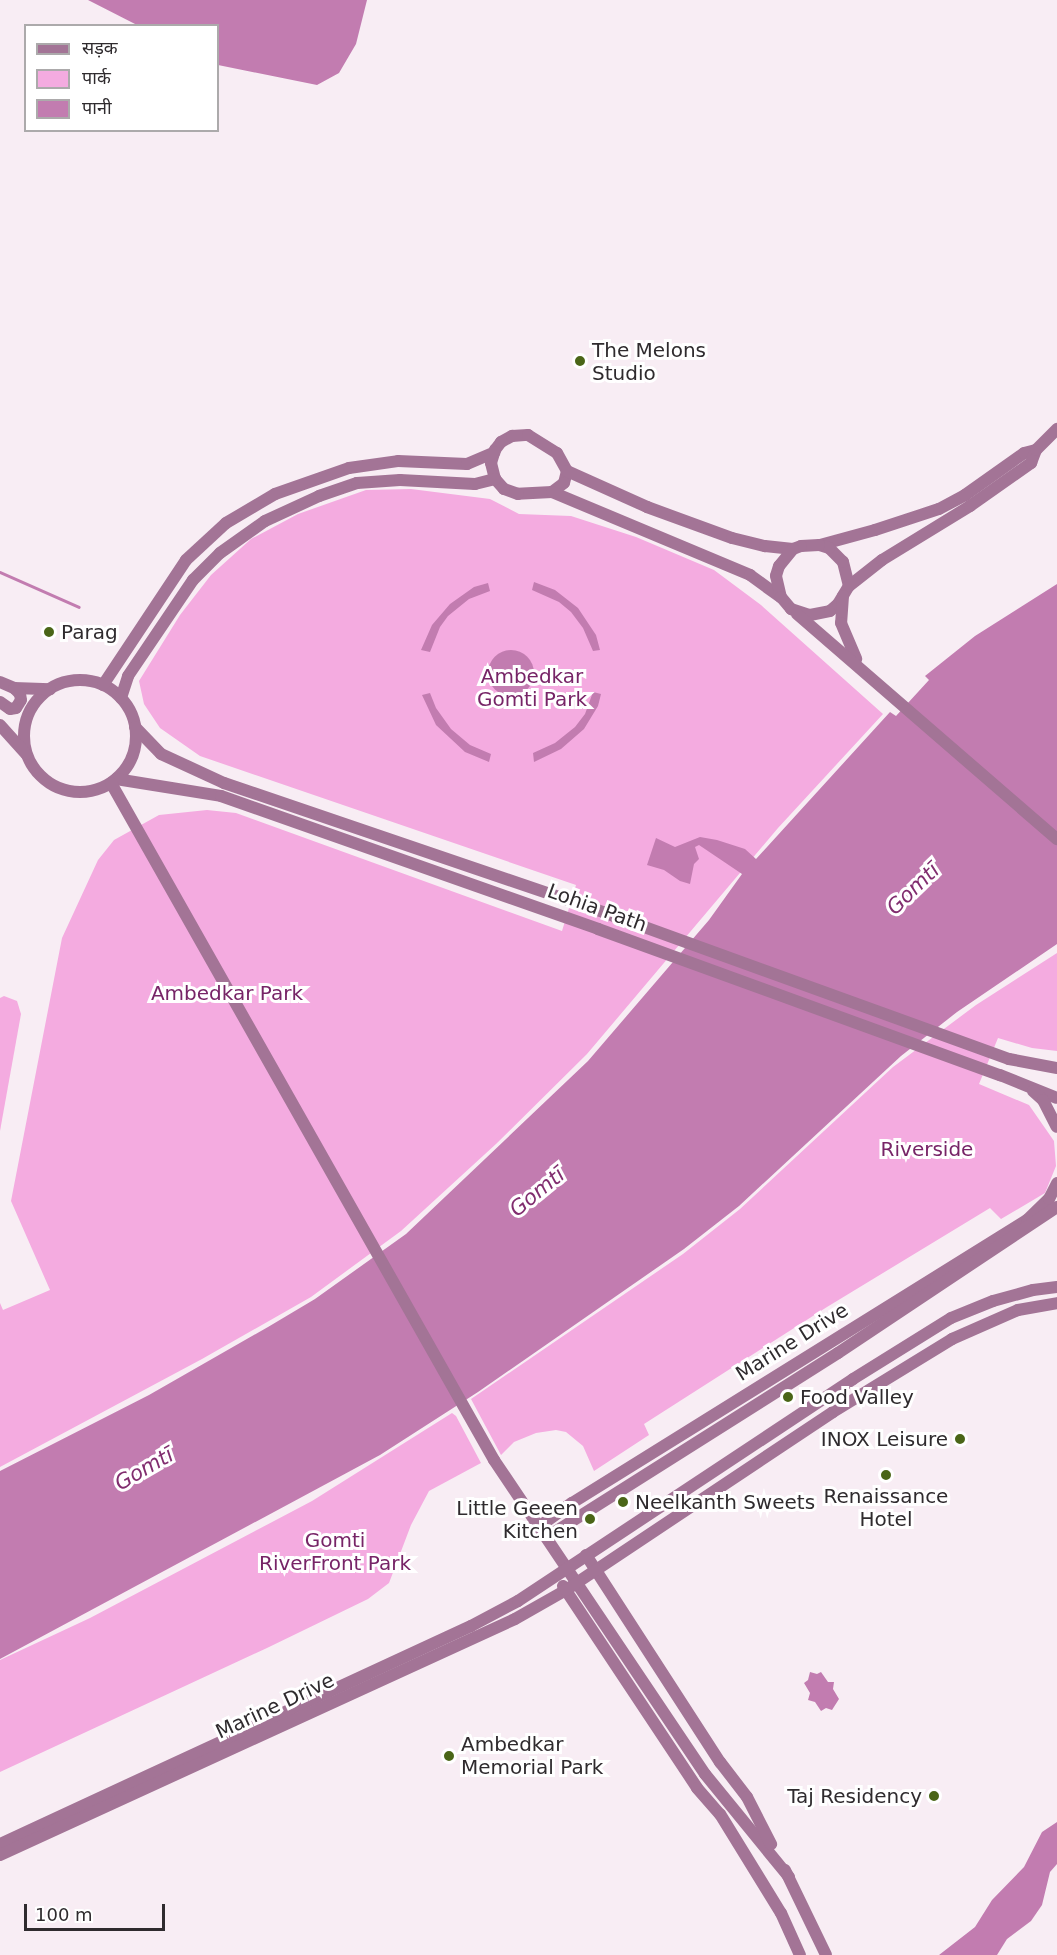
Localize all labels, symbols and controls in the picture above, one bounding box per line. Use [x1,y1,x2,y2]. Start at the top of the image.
legend [24,24,219,132]
text: सड़क [82,37,118,58]
text: पार्क [82,67,111,88]
text: पानी [82,97,112,118]
place label: The Melons Studio [592,338,706,385]
marker: The Melons Studio [573,354,587,368]
place label: Parag [61,620,118,644]
marker: Parag [42,625,56,639]
park label: Ambedkar Gomti Park [477,664,587,711]
water label: Gomtī [881,858,945,920]
street label: Lohia Path [544,879,650,937]
park label: Ambedkar Park [151,981,303,1005]
park label: Riverside [881,1137,973,1161]
water label: Gomtī [504,1162,570,1222]
street label: Marine Drive [731,1298,853,1386]
place label: Food Valley [800,1385,914,1409]
marker: Food Valley [781,1390,795,1404]
place label: INOX Leisure [821,1427,948,1451]
marker: INOX Leisure [953,1432,967,1446]
water label: Gomtī [110,1442,178,1496]
marker: Renaissance Hotel [879,1468,893,1482]
place label: Renaissance Hotel [824,1484,948,1531]
place label: Neelkanth Sweets [635,1490,815,1514]
marker: Neelkanth Sweets [616,1495,630,1509]
place label: Little Geeen Kitchen [456,1496,578,1543]
marker: Little Geeen Kitchen [583,1512,597,1526]
park label: Gomti RiverFront Park [259,1529,411,1576]
street label: Marine Drive [212,1668,338,1744]
place label: Ambedkar Memorial Park [461,1732,603,1779]
marker: Ambedkar Memorial Park [442,1749,456,1763]
place label: Taj Residency [787,1784,922,1808]
marker: Taj Residency [927,1789,941,1803]
scale bar [27,1892,168,1930]
text: 100 m [35,1904,93,1925]

